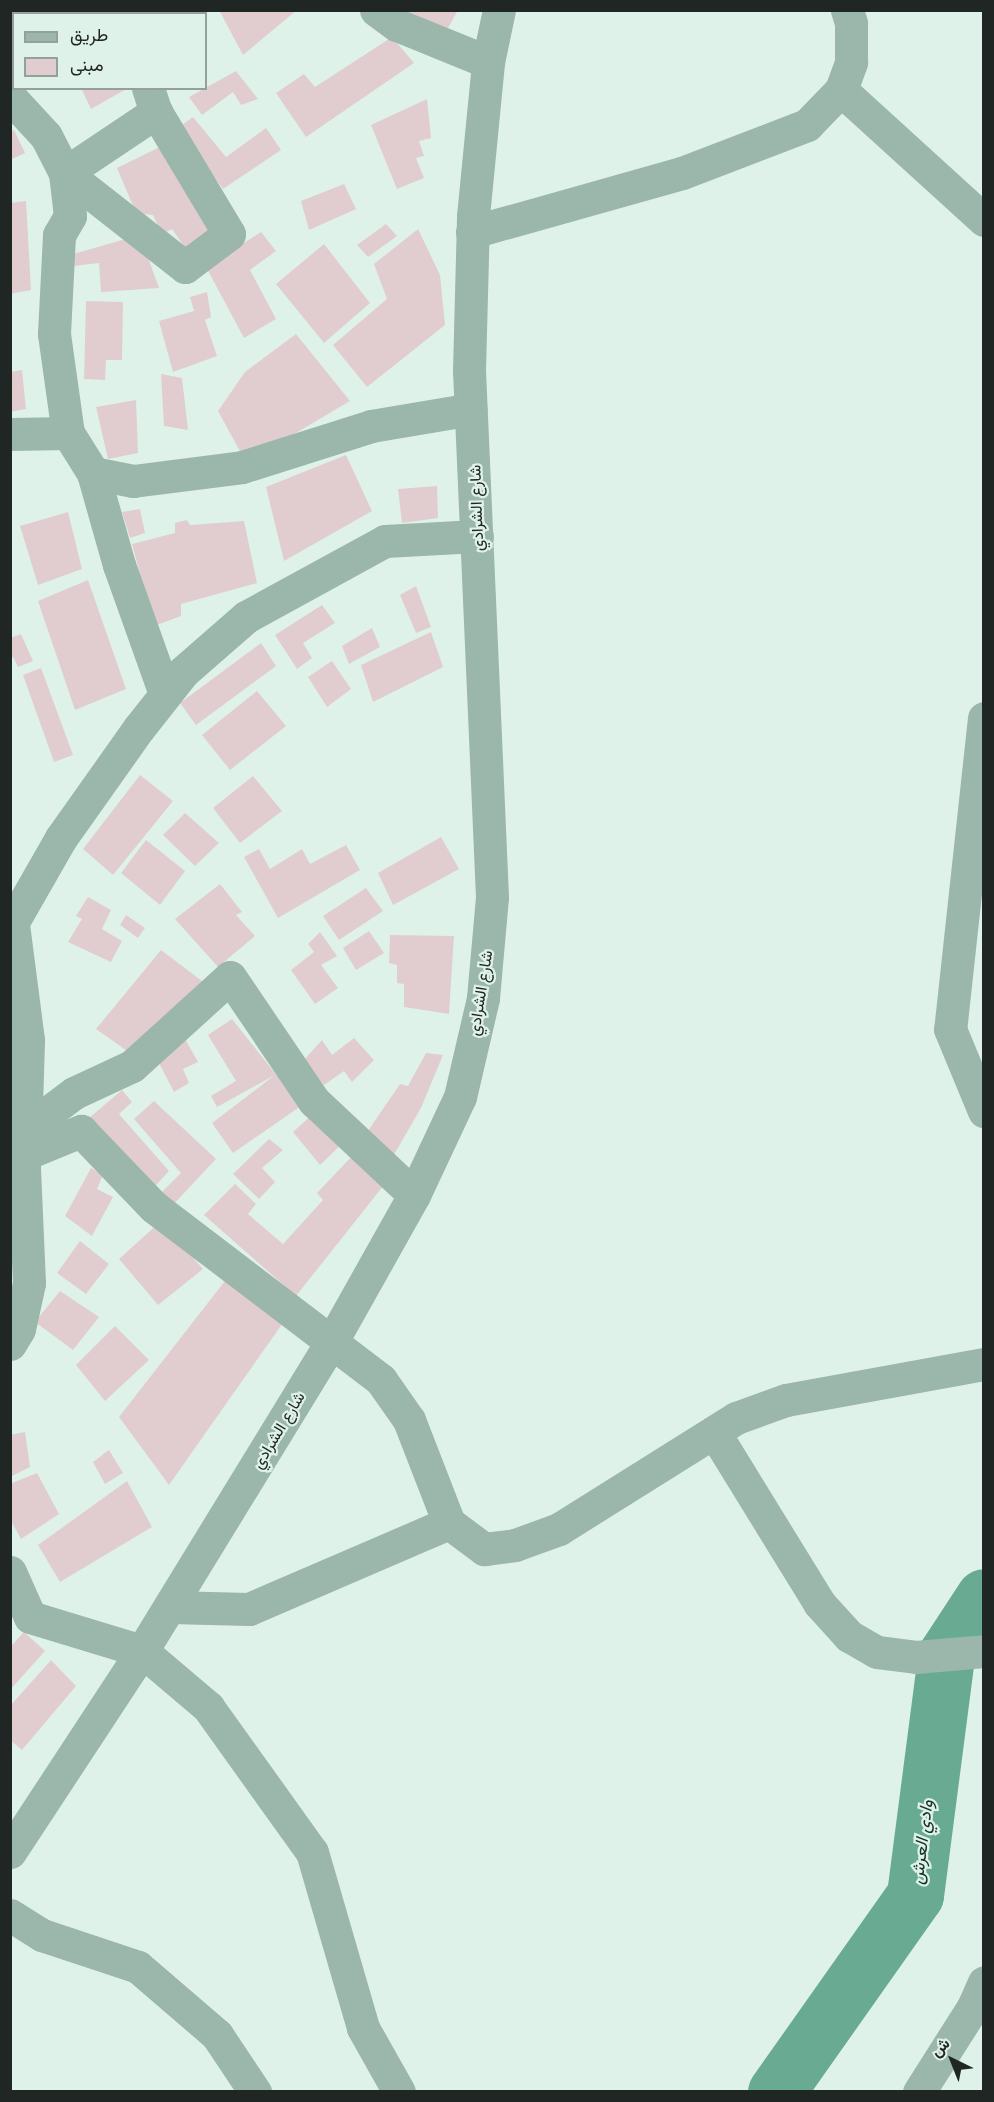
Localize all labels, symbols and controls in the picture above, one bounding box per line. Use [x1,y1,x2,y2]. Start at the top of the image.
legend [12,12,207,90]
text: طريق [70,24,108,45]
text: مبنى [70,54,104,75]
street label: شارع الشرادي [465,465,487,551]
street label: شارع الشرادي [464,949,496,1037]
street label: شارع الشرادي [248,1388,308,1472]
water label: وادي العرش [906,1798,938,1886]
north arrow [922,2030,982,2090]
text: ش [926,2033,954,2061]

